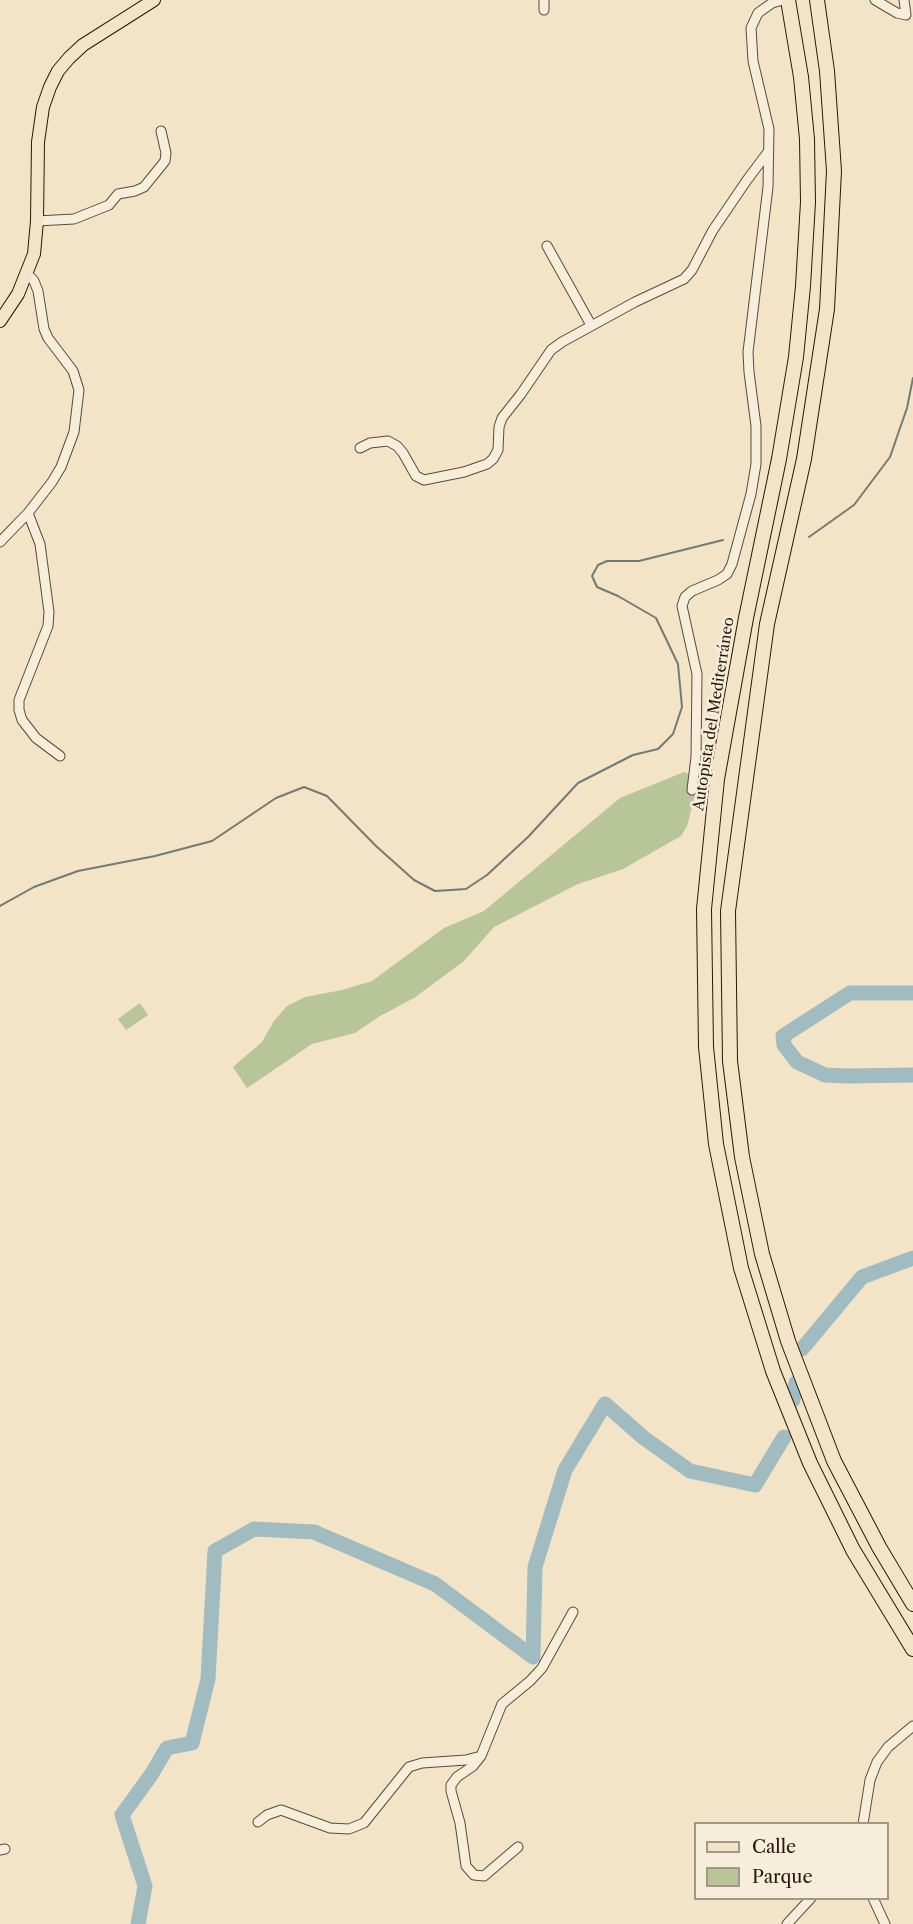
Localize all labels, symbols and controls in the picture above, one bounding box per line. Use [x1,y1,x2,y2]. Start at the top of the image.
street label: Autopista del Mediterráneo [690,616,738,812]
legend [694,1822,889,1900]
text: Calle [752,1836,796,1858]
text: Parque [752,1866,813,1888]

